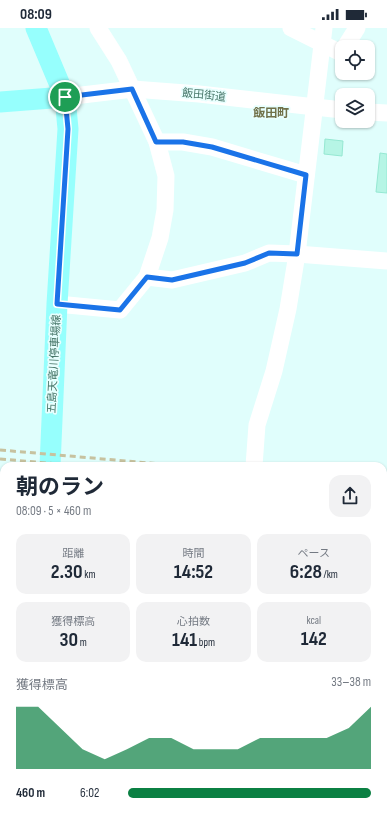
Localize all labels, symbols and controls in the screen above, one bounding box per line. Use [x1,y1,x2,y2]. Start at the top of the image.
text: 08:09 [20,5,52,24]
map controls [335,40,375,128]
button: locate [335,40,375,80]
pin [48,80,82,114]
icon: arrive [54,86,76,108]
street label: 飯田街道 [181,86,227,104]
button: layers [335,88,375,128]
district label: 飯田町 [253,106,289,121]
street label: 五島天竜川停車場線 [45,314,63,414]
text: 朝のラン [16,474,104,501]
button: share [329,475,371,517]
text: 08:09 · 5 × 460 m [16,503,91,519]
text: 距離 [62,547,84,560]
text: 時間 [182,547,204,560]
text: ペース [298,547,330,560]
text: 2.30 [51,560,83,584]
text: 14:52 [174,560,213,584]
text: 6:28 [290,560,322,584]
text: km [83,568,96,581]
text: /km [322,568,338,581]
text: kcal [307,614,321,627]
text: 獲得標高 [51,615,95,628]
text: 心拍数 [177,615,210,628]
text: 142 [301,627,327,651]
text: 30 [60,628,78,652]
text: 141 [172,628,197,652]
text: m [78,636,87,649]
text: bpm [197,636,215,649]
text: 33–38 m [331,674,371,690]
text: 獲得標高 [16,677,68,693]
text: 460 m [16,785,45,801]
text: 6:02 [80,785,99,801]

